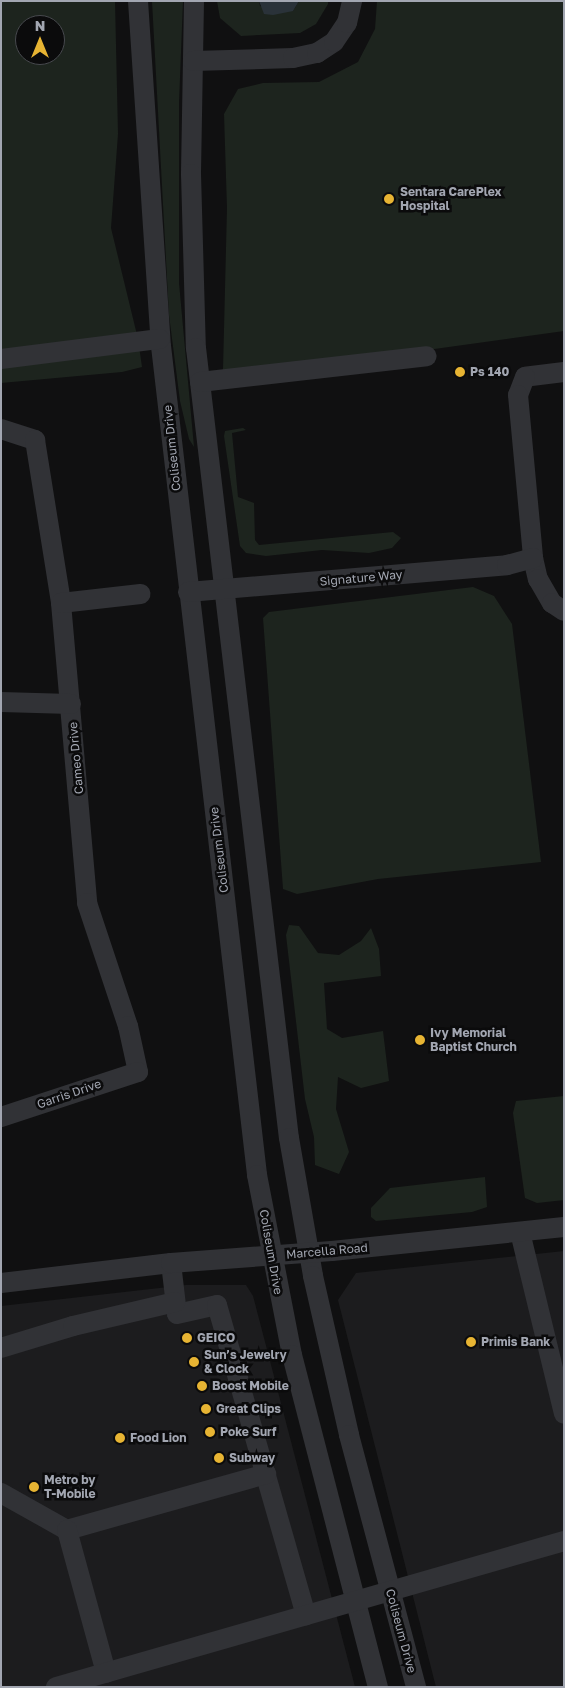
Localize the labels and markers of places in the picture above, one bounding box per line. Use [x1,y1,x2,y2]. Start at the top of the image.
place label: Sentara CarePlex Hospital [400,185,501,213]
marker: Sentara CarePlex Hospital [382,192,396,206]
place label: Ps 140 [470,365,509,379]
marker: Ps 140 [454,366,466,378]
place label: Ivy Memorial Baptist Church [430,1026,517,1054]
marker: Ivy Memorial Baptist Church [414,1034,426,1046]
place label: GEICO [197,1331,235,1345]
marker: GEICO [181,1332,193,1344]
place label: Primis Bank [481,1335,550,1349]
marker: Primis Bank [465,1336,477,1348]
place label: Sun’s Jewelry & Clock [204,1348,287,1376]
marker: Sun’s Jewelry & Clock [188,1356,200,1368]
place label: Boost Mobile [212,1379,289,1393]
marker: Boost Mobile [196,1380,208,1392]
place label: Great Clips [216,1402,281,1416]
marker: Great Clips [200,1403,212,1415]
place label: Poke Surf [220,1425,276,1439]
marker: Poke Surf [204,1426,216,1438]
place label: Food Lion [130,1431,186,1445]
marker: Food Lion [114,1432,126,1444]
place label: Subway [229,1451,275,1465]
marker: Subway [213,1452,225,1464]
place label: Metro by T-Mobile [44,1473,96,1501]
marker: Metro by T-Mobile [28,1481,40,1493]

